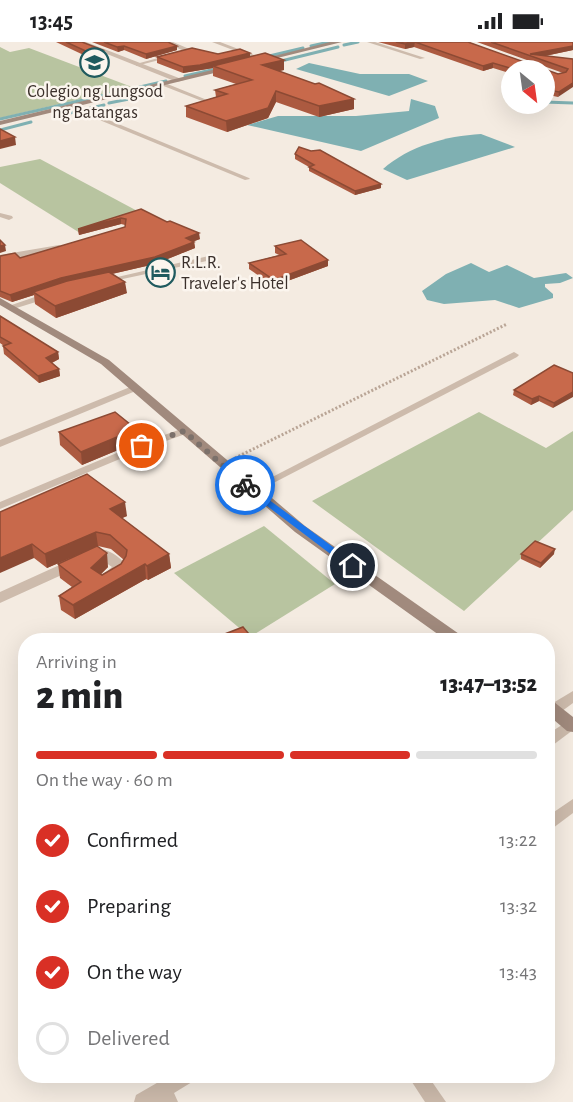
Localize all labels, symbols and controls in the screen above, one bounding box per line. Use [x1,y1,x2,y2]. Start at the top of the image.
text: 13:45 [30,10,73,32]
school or university icon: Colegio ng Lungsod ng Batangas [79,47,111,79]
north arrow [501,60,555,114]
map controls [501,60,555,114]
place label: Colegio ng Lungsod ng Batangas [27,83,163,122]
place label: R.L.R. Traveler's Hotel [181,254,289,293]
hotel icon: R.L.R. Traveler's Hotel [144,257,176,289]
pin [116,420,167,471]
icon: bag [125,429,158,462]
courier [215,455,275,515]
icon: bike [229,469,262,502]
pin [327,540,378,591]
icon: home [336,549,369,582]
text: Arriving in [36,652,117,672]
text: 13:47–13:52 [440,673,537,695]
text: 2 min [36,677,123,716]
text: On the way · 60 m [36,770,173,790]
icon: check [36,824,69,857]
text: Confirmed [87,829,178,851]
text: 13:22 [499,830,537,850]
icon: check [36,890,69,923]
text: Preparing [87,895,171,917]
text: 13:32 [500,896,537,916]
icon: check [36,956,69,989]
text: On the way [87,961,182,983]
text: 13:43 [499,962,537,982]
text: Delivered [87,1027,170,1049]

